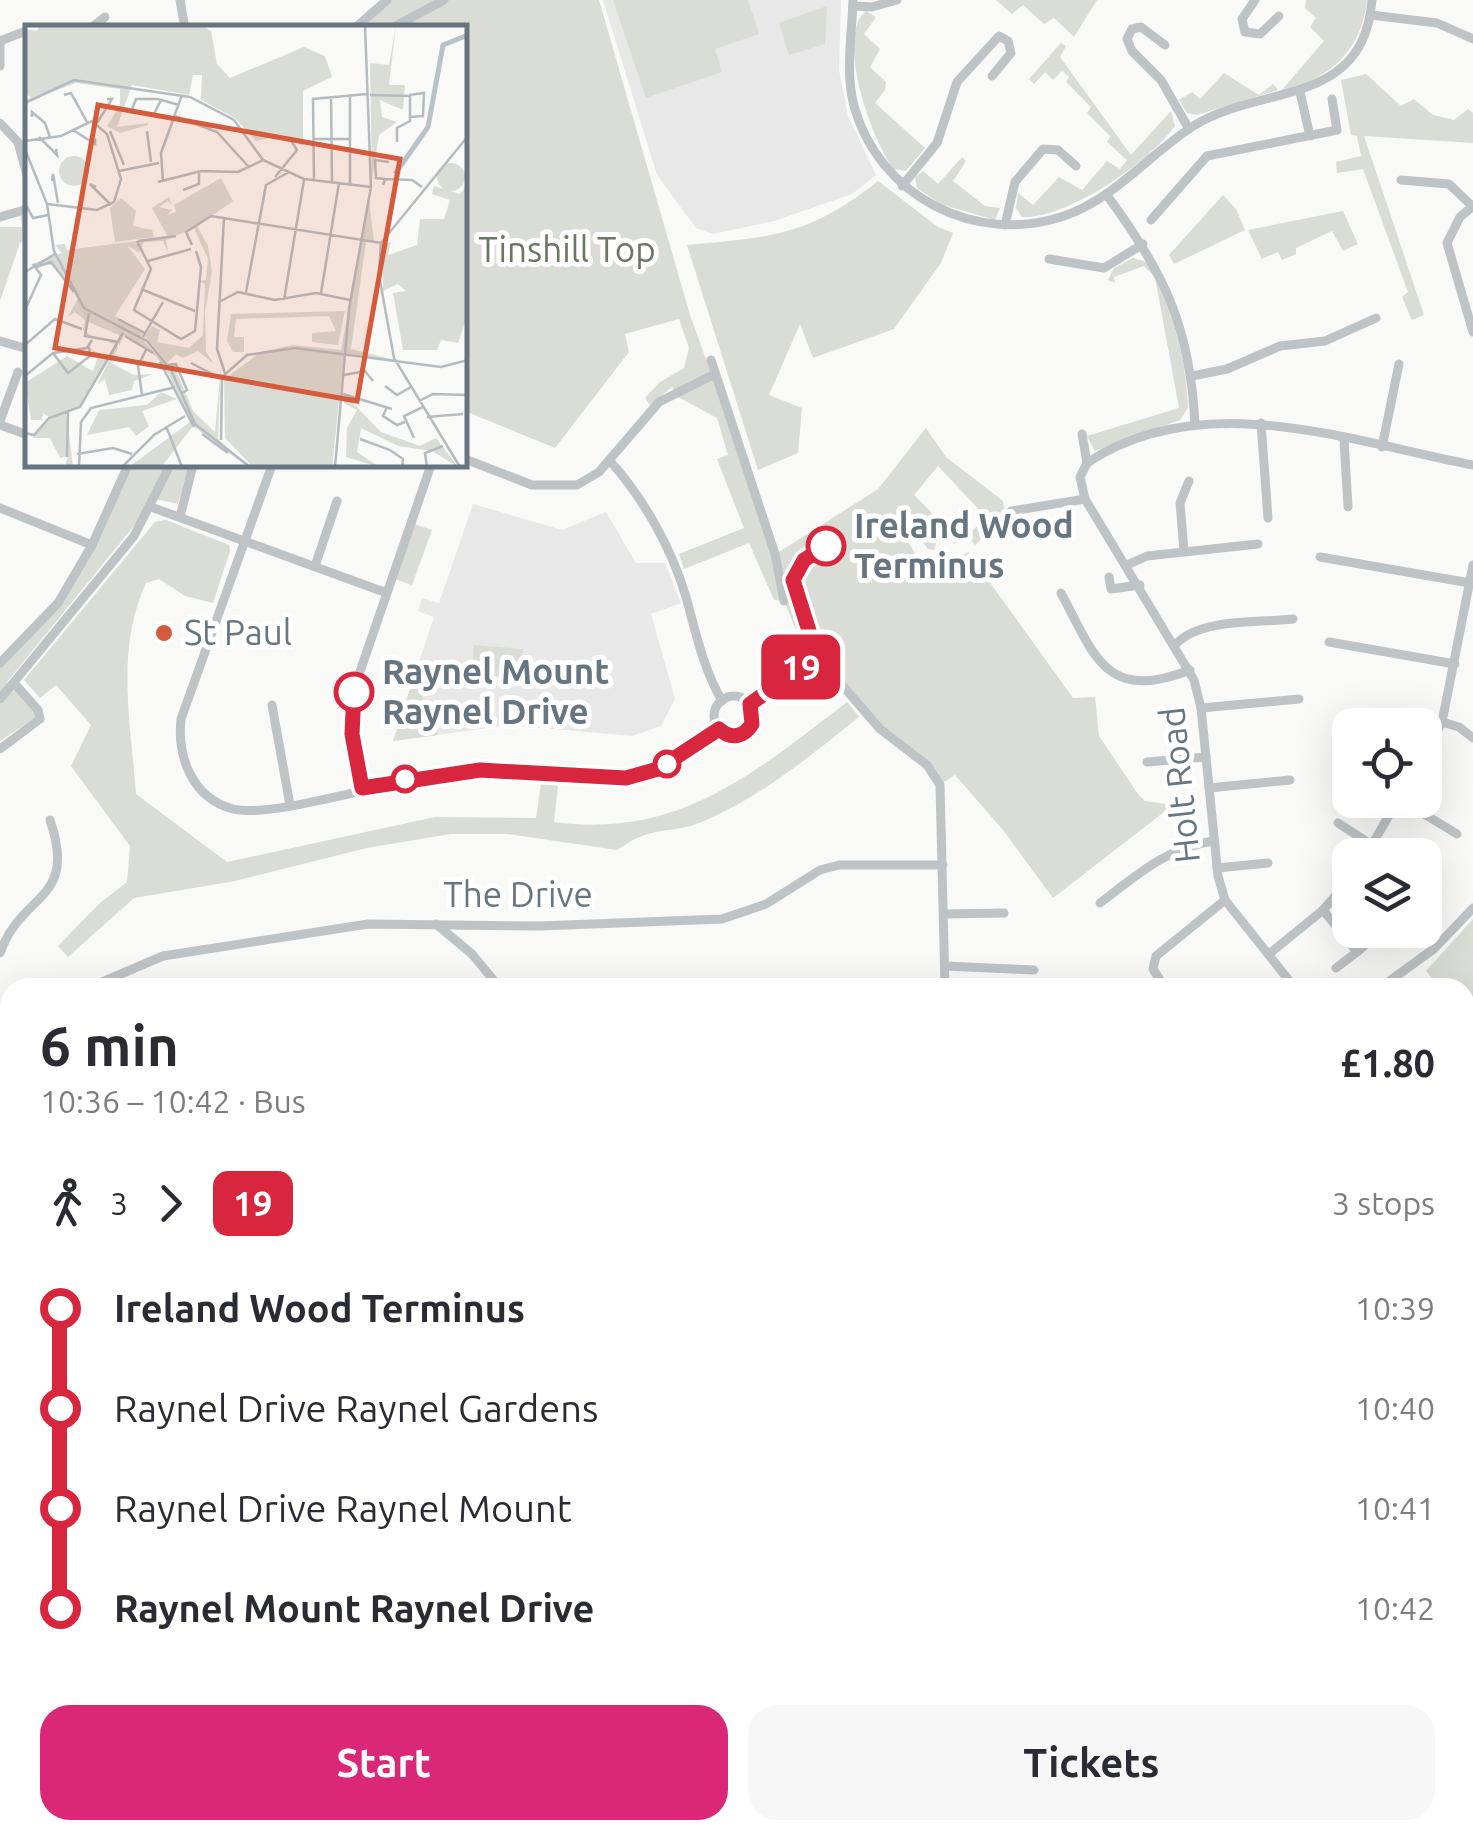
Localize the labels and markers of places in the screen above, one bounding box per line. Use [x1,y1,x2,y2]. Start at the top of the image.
place label: Ireland Wood Terminus [854,505,1074,585]
marker: Ireland Wood Terminus [807,527,845,565]
place label: St Paul [184,612,292,652]
marker: St Paul [153,622,175,644]
place label: Raynel Mount Raynel Drive [382,651,609,731]
marker: Raynel Mount Raynel Drive [335,673,373,711]
unlabelled marker [654,751,680,777]
unlabelled marker [392,766,418,792]

